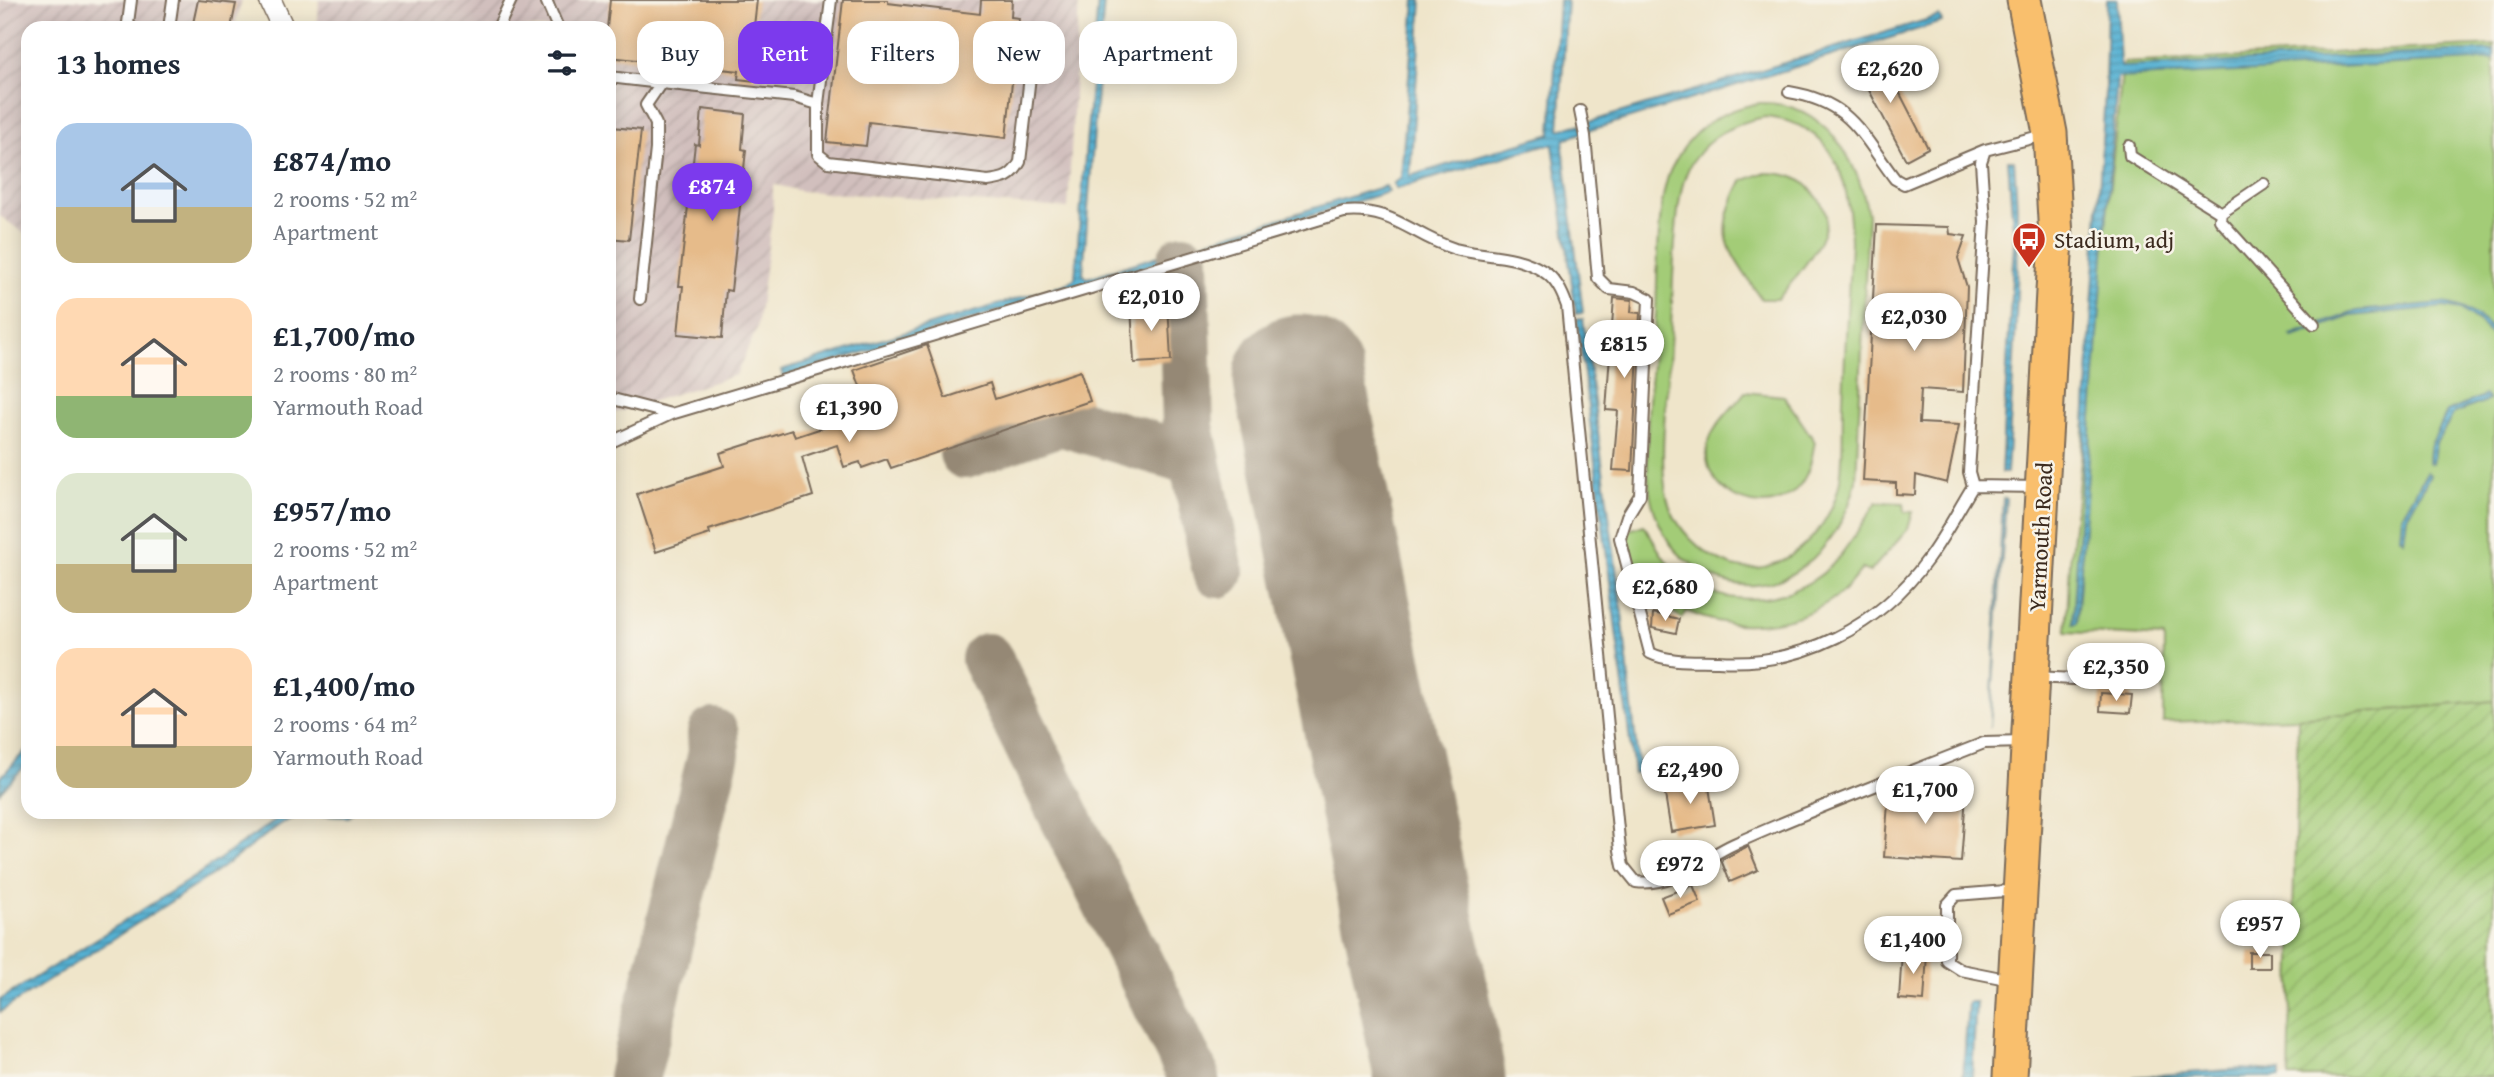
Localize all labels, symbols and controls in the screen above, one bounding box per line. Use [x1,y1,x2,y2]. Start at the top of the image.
chip: Buy [637,21,724,84]
chip: Rent [738,21,833,84]
chip: Filters [847,21,959,84]
chip: New [973,21,1065,84]
chip: Apartment [1079,21,1237,84]
text: 13 homes [56,41,181,85]
icon: filters [543,44,581,82]
pin: £2,620 [1833,46,1947,105]
text: £2,620 [1857,51,1923,84]
text: £874/mo [273,138,391,182]
icon: home [112,151,196,235]
pin: £874 [671,164,753,223]
text: £874 [688,169,736,202]
text: 2 rooms · 52 m² [273,182,417,215]
text: Apartment [273,215,378,248]
bus stop icon: Stadium, adj [2010,220,2048,269]
place label: Stadium, adj [2054,223,2174,256]
pin: £2,010 [1094,274,1208,333]
text: £2,010 [1118,279,1184,312]
pin: £2,030 [1857,294,1971,353]
text: £2,030 [1881,299,1947,332]
text: £1,700/mo [273,313,415,357]
pin: £815 [1583,320,1665,380]
icon: home [112,326,196,410]
text: £815 [1600,326,1648,359]
text: 2 rooms · 80 m² [273,357,417,390]
pin: £1,390 [792,384,906,444]
text: Yarmouth Road [273,390,423,423]
text: £1,390 [816,390,882,423]
street label: Yarmouth Road [2020,461,2060,613]
text: £957/mo [273,488,391,532]
icon: home [112,501,196,585]
text: 2 rooms · 52 m² [273,532,417,565]
pin: £2,680 [1608,564,1722,623]
text: Apartment [273,565,378,598]
text: £2,680 [1632,569,1698,602]
pin: £2,350 [2059,644,2173,703]
text: £2,350 [2083,649,2149,682]
text: £1,400/mo [273,663,415,707]
icon: home [112,676,196,760]
text: 2 rooms · 64 m² [273,707,417,740]
text: Yarmouth Road [273,740,423,773]
pin: £2,490 [1633,746,1747,806]
text: £2,490 [1657,752,1723,785]
pin: £1,700 [1868,766,1982,826]
text: £1,700 [1892,772,1958,805]
pin: £972 [1639,841,1721,900]
text: £972 [1656,846,1704,879]
pin: £957 [2219,900,2301,960]
text: £957 [2236,906,2284,939]
pin: £1,400 [1856,916,1970,976]
text: £1,400 [1880,922,1946,955]

